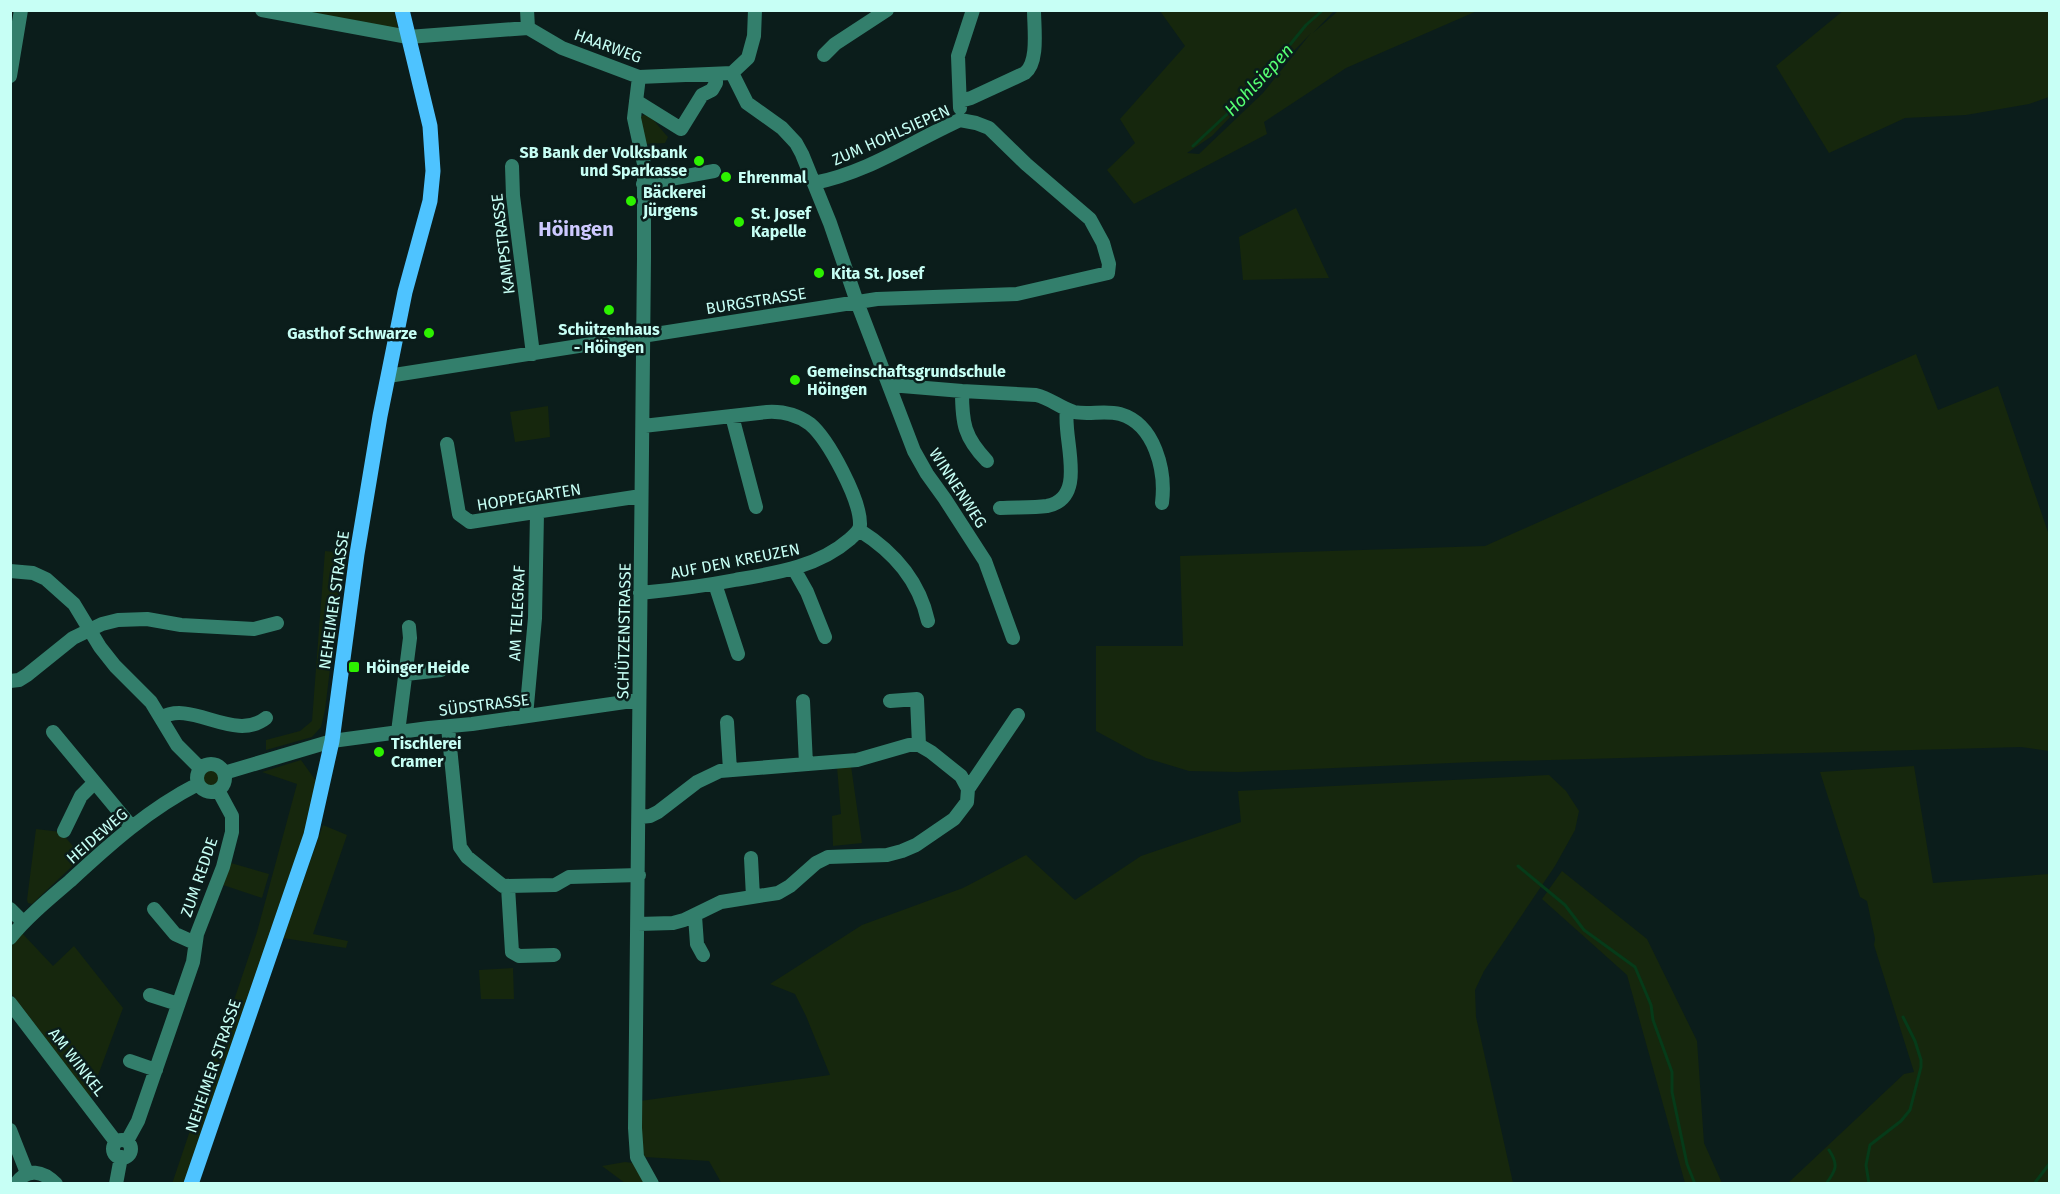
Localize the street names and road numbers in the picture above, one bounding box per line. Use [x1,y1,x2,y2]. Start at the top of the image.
street label: HAARWEG [572,25,644,67]
street label: ZUM HOHLSIEPEN [829,101,953,169]
street label: KAMPSTRASSE [487,193,519,295]
street label: BURGSTRASSE [705,284,807,318]
street label: WINNENWEG [925,445,991,531]
street label: HOPPEGARTEN [476,479,582,515]
street label: NEHEIMER STRASSE [315,529,353,671]
street label: AUF DEN KREUZEN [669,539,801,583]
street label: SCHÜTZENSTRASSE [613,563,635,699]
street label: AM TELEGRAF [505,565,529,661]
street label: SÜDSTRASSE [438,690,530,720]
street label: HEIDEWEG [63,804,131,868]
street label: ZUM REDDE [177,835,221,919]
street label: NEHEIMER STRASSE [181,997,245,1135]
street label: AM WINKEL [45,1024,109,1100]

